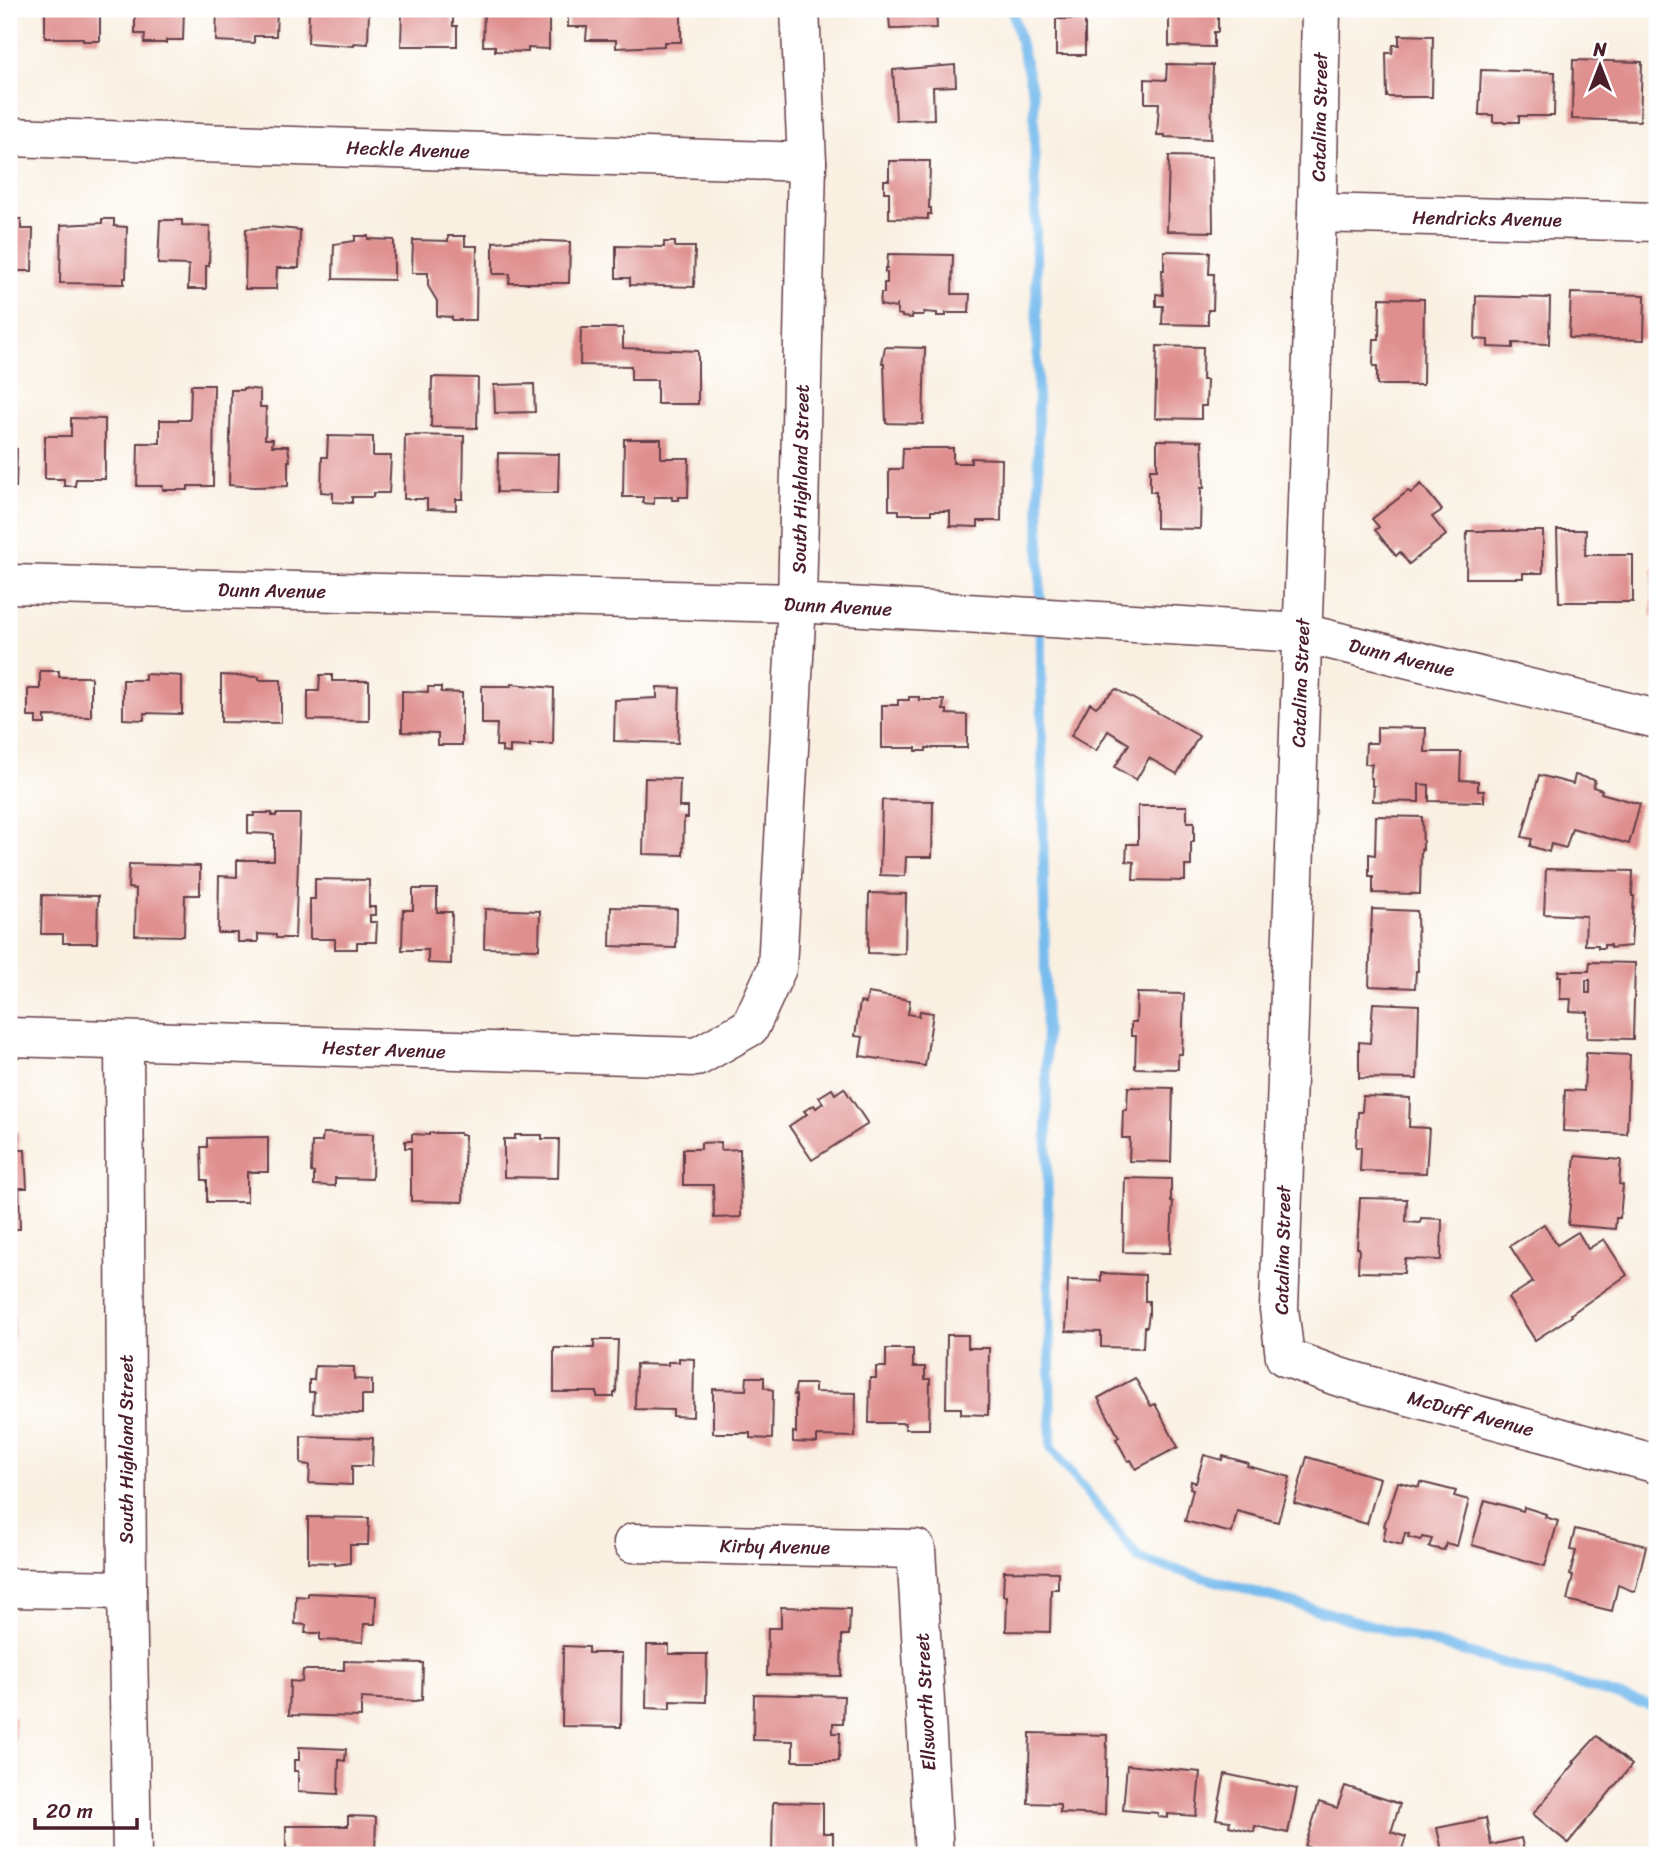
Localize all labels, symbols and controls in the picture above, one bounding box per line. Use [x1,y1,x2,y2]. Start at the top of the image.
north arrow [1564,32,1634,102]
text: N [1592,33,1607,66]
street label: Catalina Street [1302,51,1337,182]
street label: Heckle Avenue [346,131,471,168]
street label: Hendricks Avenue [1412,201,1562,236]
street label: South Highland Street [782,384,819,574]
street label: Dunn Avenue [218,573,327,608]
street label: Dunn Avenue [783,587,893,626]
street label: Catalina Street [1282,616,1319,748]
street label: Dunn Avenue [1345,628,1459,687]
street label: Hester Avenue [322,1031,446,1068]
street label: Catalina Street [1265,1184,1300,1315]
street label: South Highland Street [110,1354,143,1544]
street label: McDuff Avenue [1404,1381,1538,1446]
street label: Kirby Avenue [720,1529,830,1564]
street label: Ellsworth Street [905,1632,946,1772]
scale bar [35,1787,136,1831]
text: 20 m [46,1792,93,1830]

